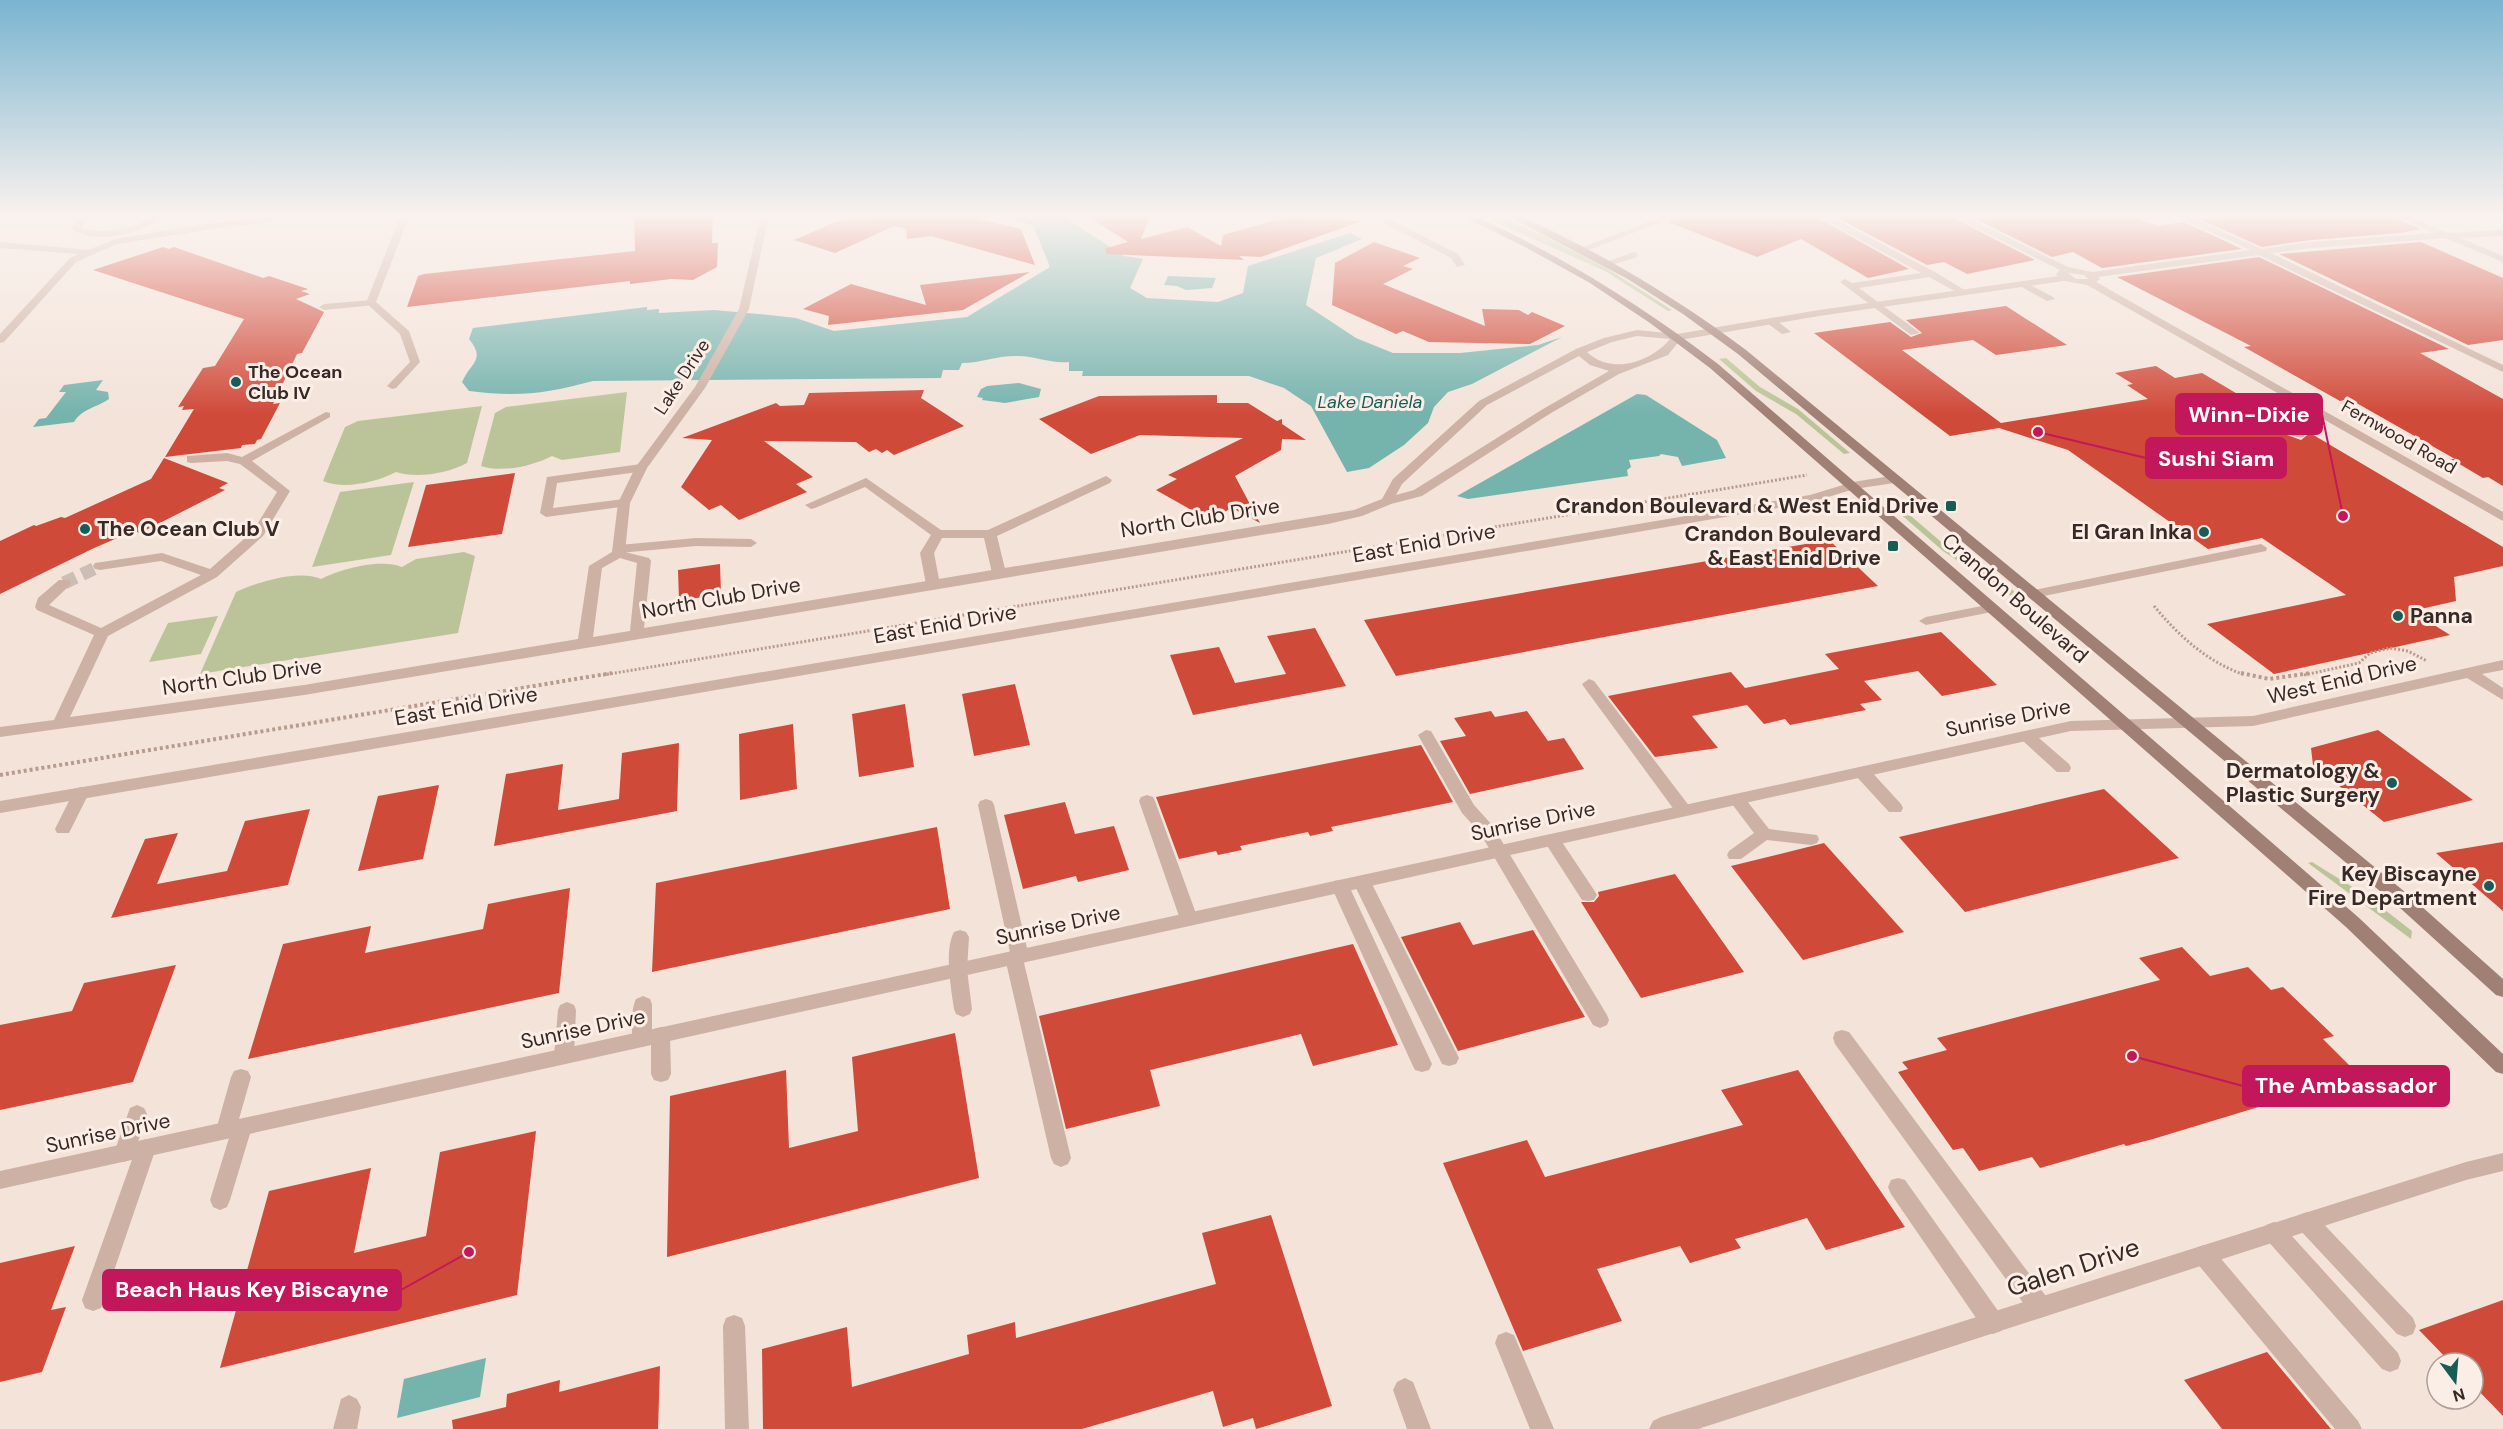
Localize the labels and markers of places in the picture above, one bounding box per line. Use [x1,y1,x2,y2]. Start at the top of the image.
place label: The Ocean Club IV [248,360,342,405]
marker: The Ocean Club IV [229,375,243,389]
callout: Winn-Dixie [2176,394,2322,434]
callout: Sushi Siam [2146,438,2286,478]
place label: Crandon Boulevard & West Enid Drive [1556,492,1939,520]
marker: Crandon Boulevard & West Enid Drive [1944,499,1958,513]
place label: The Ocean Club V [97,515,280,543]
place label: El Gran Inka [2071,518,2192,546]
place label: Crandon Boulevard & East Enid Drive [1685,520,1881,572]
marker: The Ocean Club V [78,522,92,536]
marker: El Gran Inka [2197,525,2211,539]
marker: Crandon Boulevard & East Enid Drive [1886,539,1900,553]
place label: Panna [2410,602,2473,630]
marker: Panna [2391,609,2405,623]
place label: Dermatology & Plastic Surgery [2226,757,2380,809]
marker: Dermatology & Plastic Surgery [2385,776,2399,790]
place label: Key Biscayne Fire Department [2308,860,2477,912]
marker: Key Biscayne Fire Department [2482,879,2496,893]
callout: The Ambassador [2243,1066,2449,1106]
callout: Beach Haus Key Biscayne [103,1270,401,1310]

